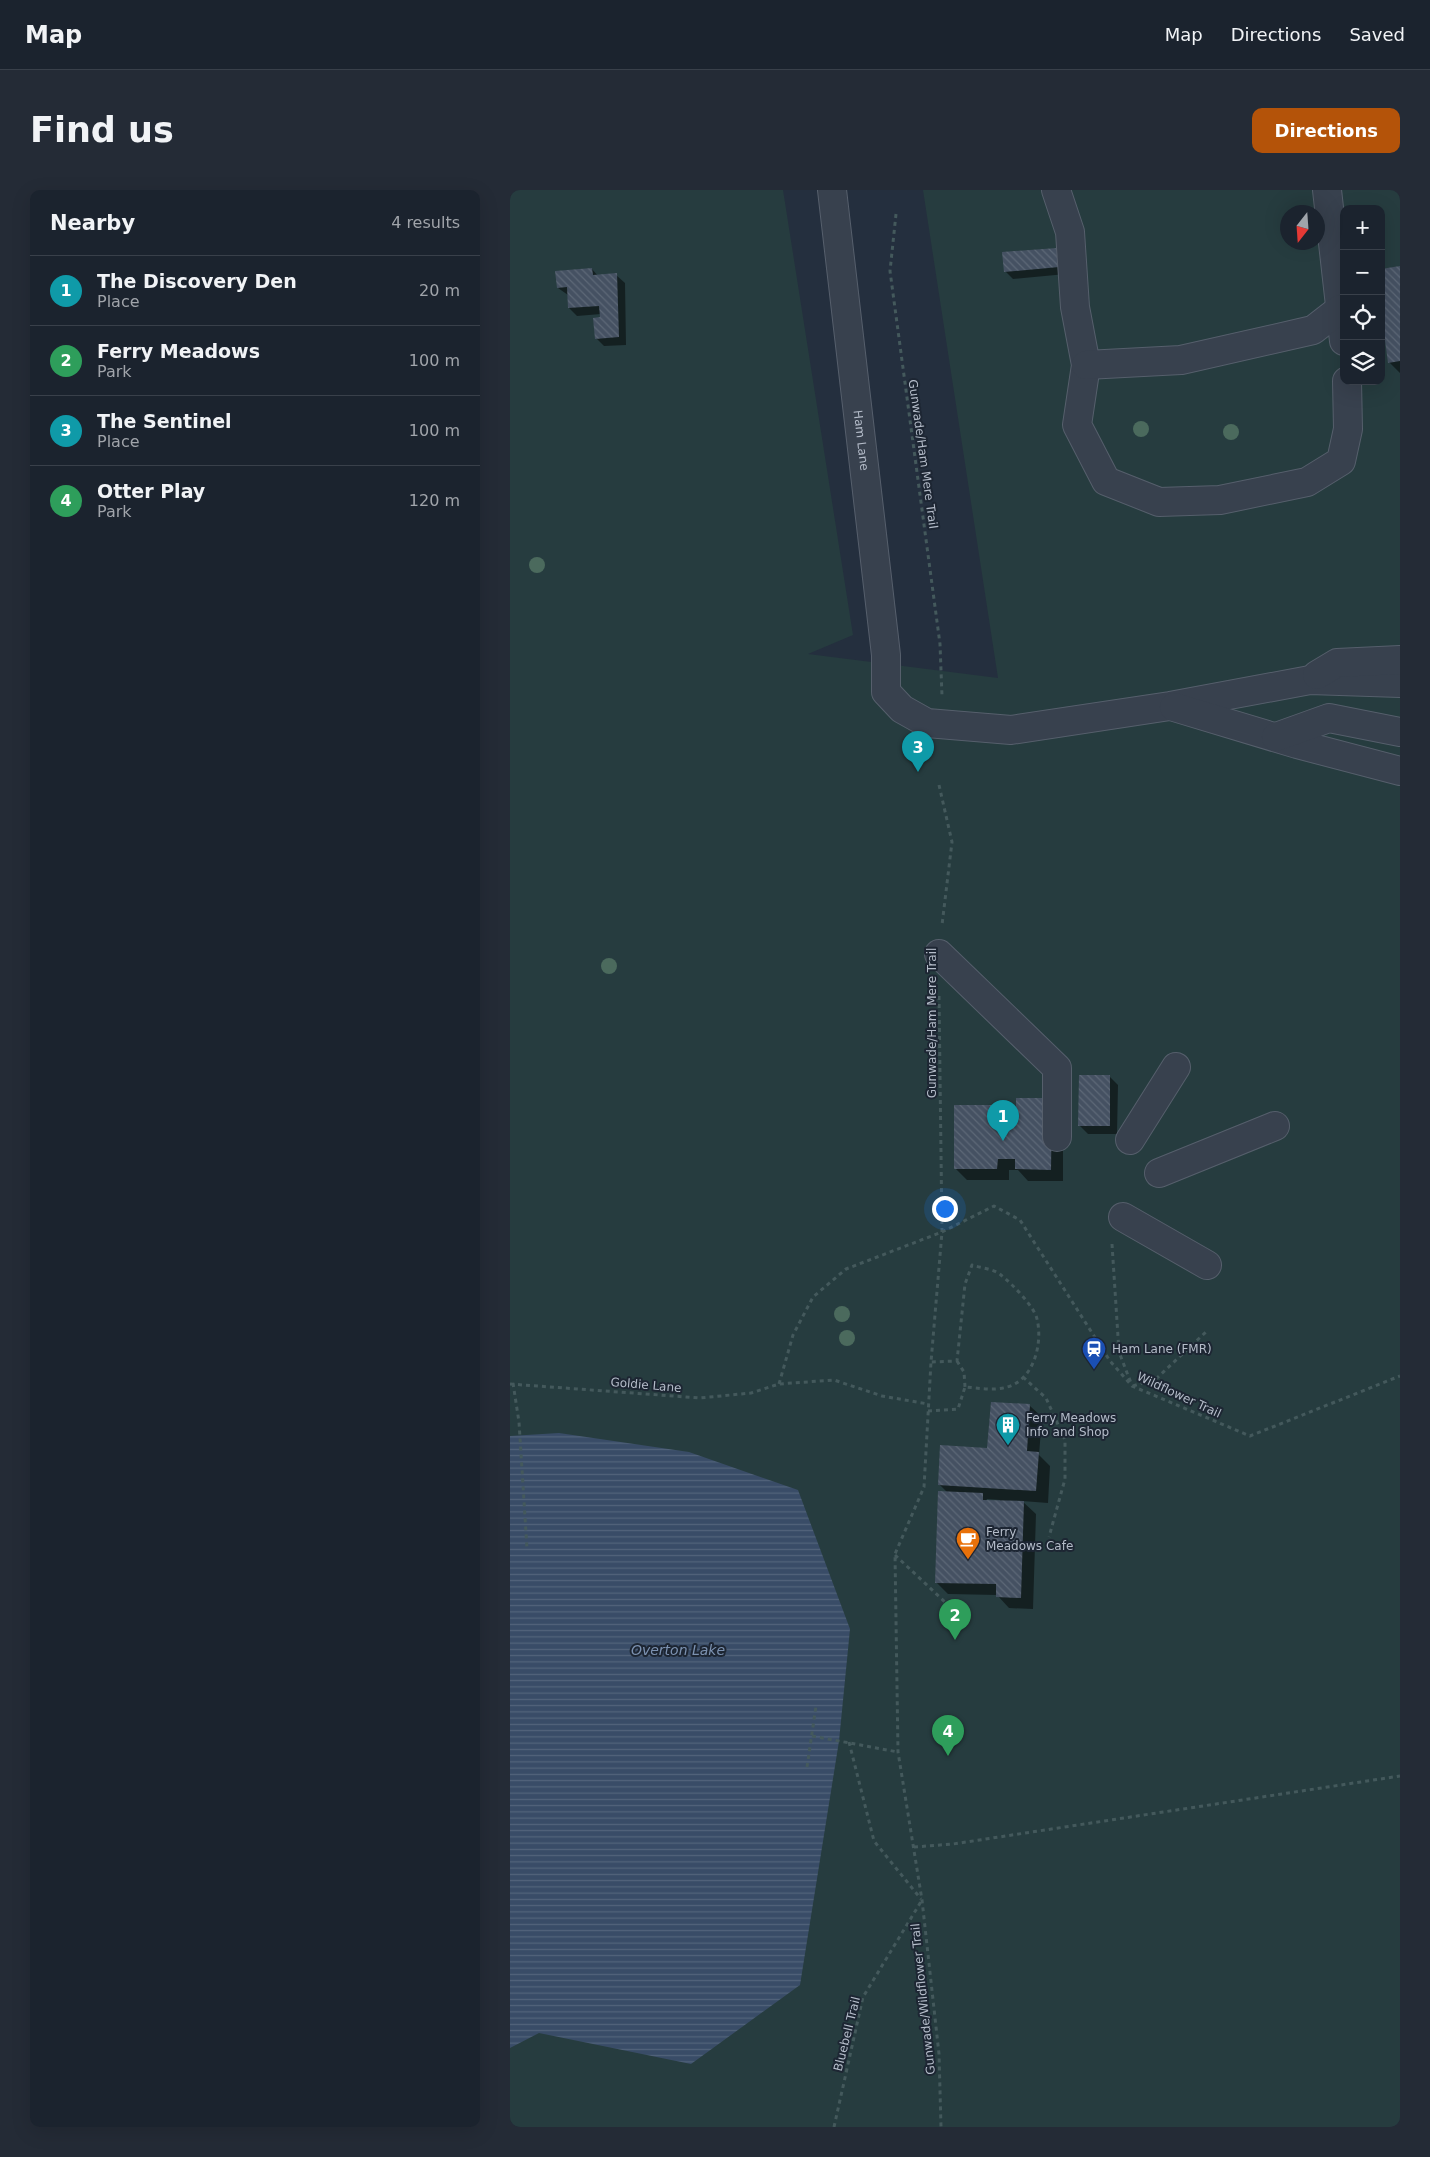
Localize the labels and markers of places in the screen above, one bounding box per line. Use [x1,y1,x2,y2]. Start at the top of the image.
pin: 3 [902,731,934,772]
pin: 1 [987,1100,1019,1141]
station icon: Ham Lane (FMR) [1081,1336,1107,1370]
place label: Ham Lane (FMR) [1112,1342,1212,1356]
place label: Ferry Meadows Info and Shop [1026,1411,1116,1439]
building icon: Ferry Meadows Info and Shop [995,1412,1021,1446]
place label: Ferry Meadows Cafe [986,1525,1073,1553]
cafe icon: Ferry Meadows Cafe [955,1526,981,1560]
pin: 2 [939,1599,971,1640]
pin: 4 [932,1715,964,1756]

